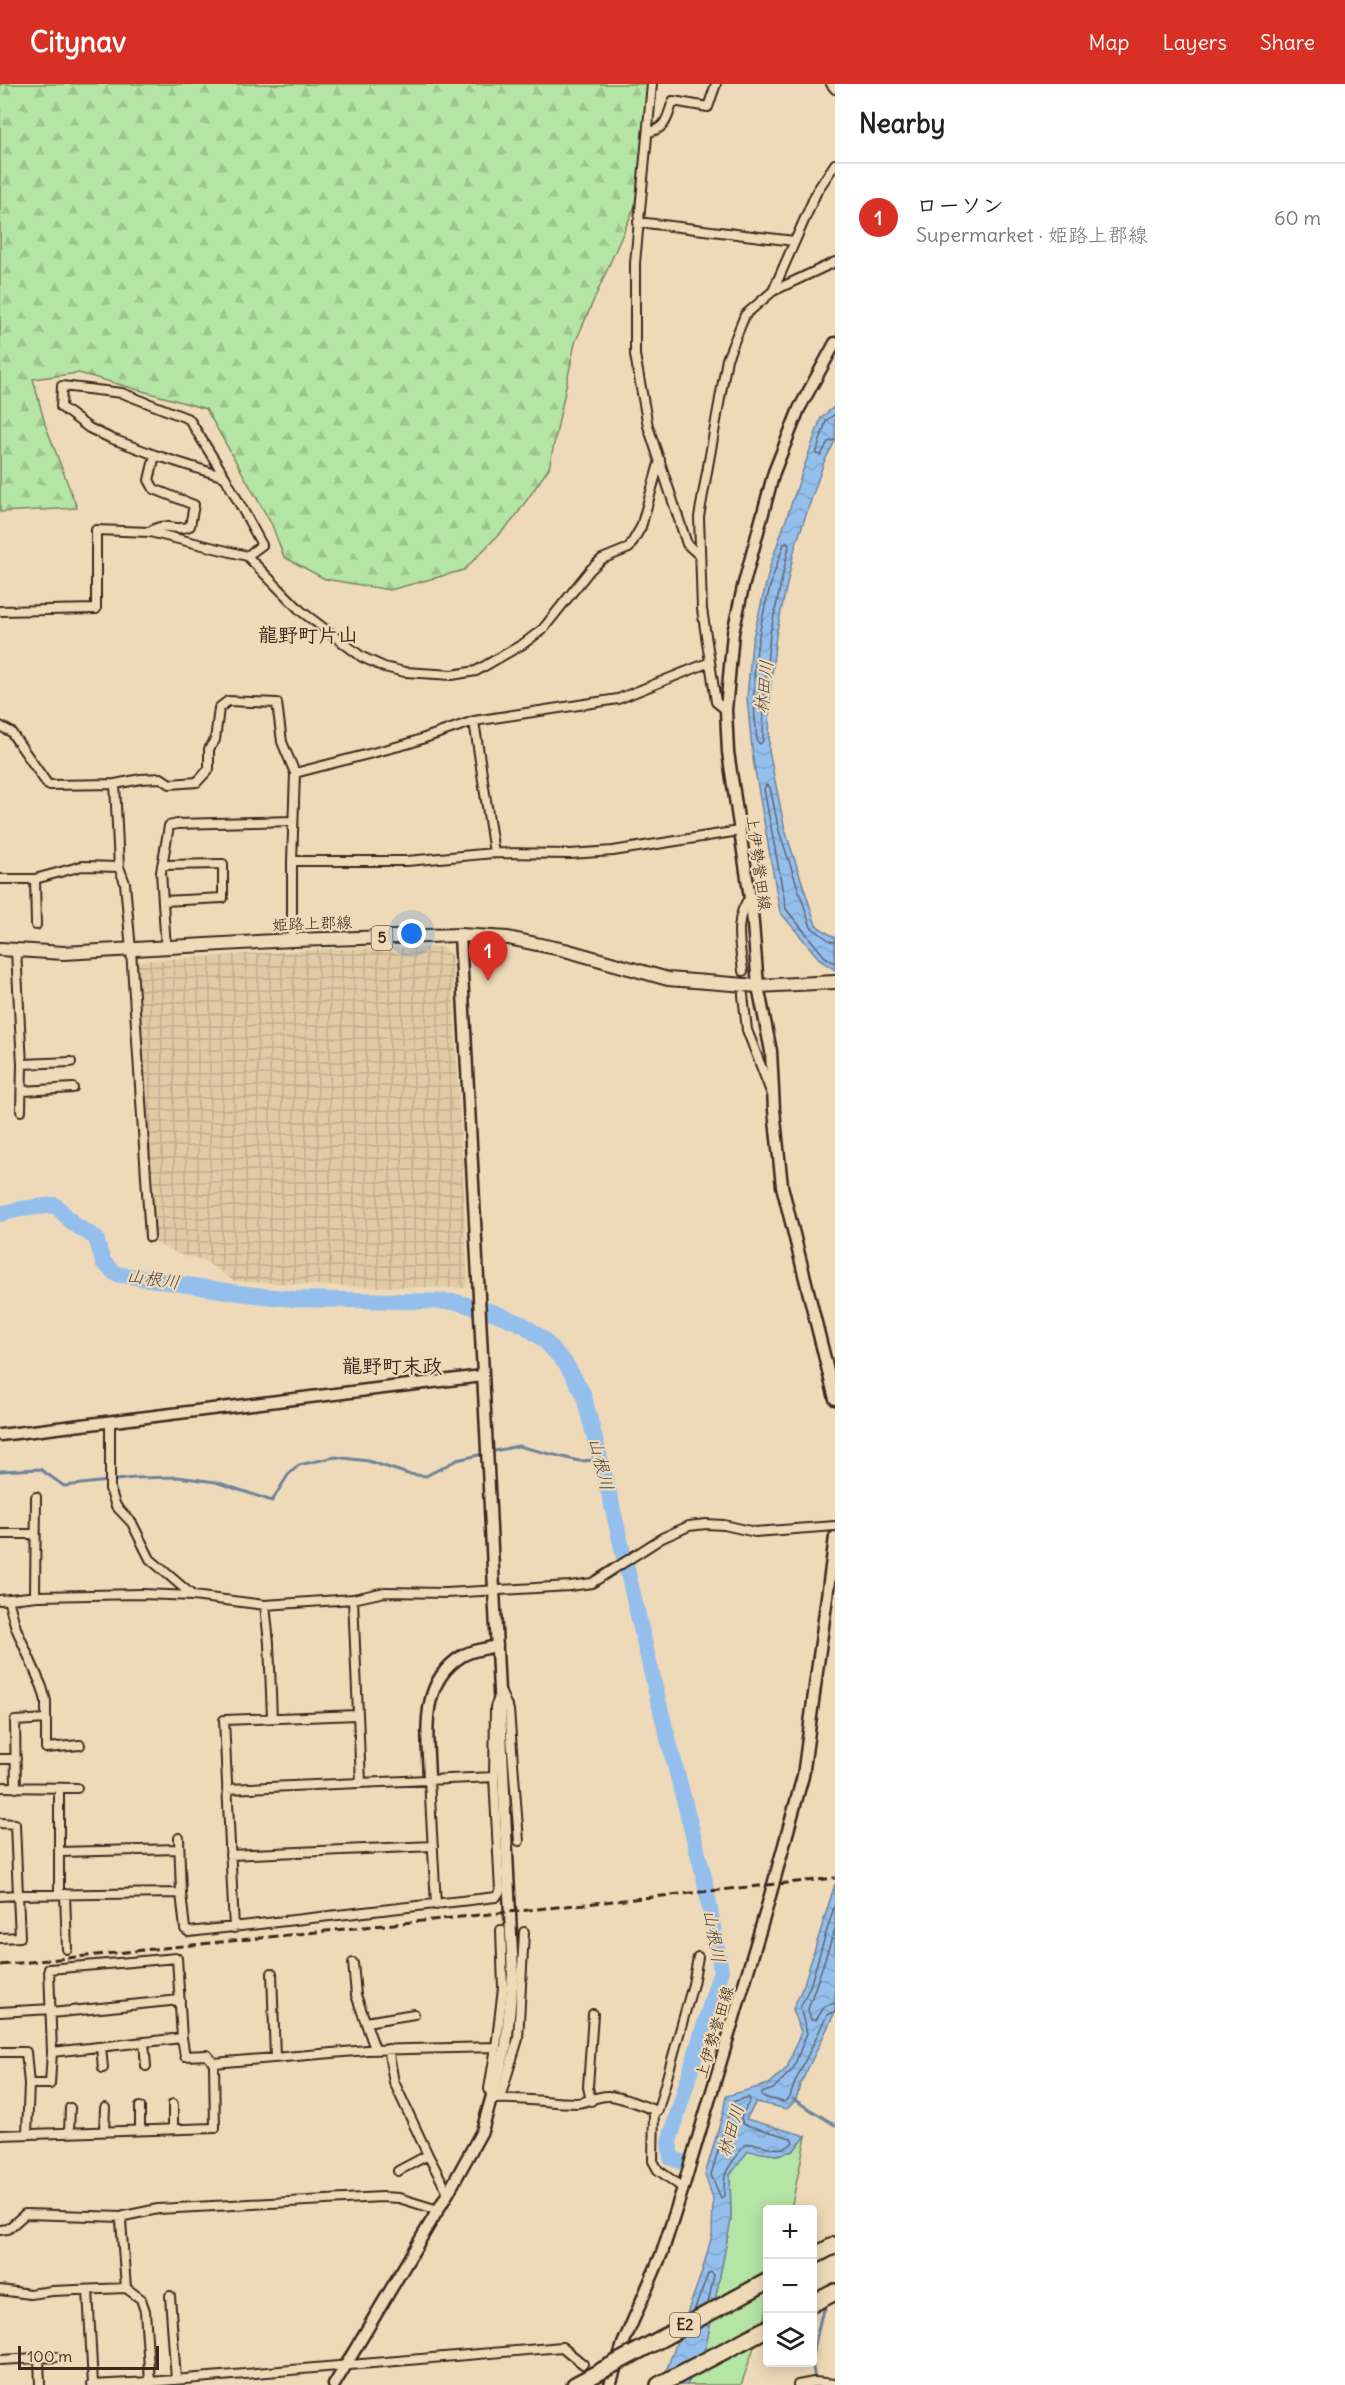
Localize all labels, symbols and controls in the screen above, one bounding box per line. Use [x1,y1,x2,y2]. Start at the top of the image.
text: Citynav [30,24,126,60]
text: Map [1089,29,1129,56]
text: Layers [1162,29,1227,56]
text: Share [1260,29,1315,56]
text: Nearby [859,107,945,140]
text: ローソン [916,191,1004,219]
text: 1 [875,205,882,230]
text: 60 m [1274,205,1321,230]
text: Supermarket · 姫路上郡線 [916,222,1148,247]
district label: 龍野町片山 [258,622,358,647]
water label: 林田川 [749,659,778,715]
street label: 上伊勢誉田線 [742,814,776,912]
street label: 姫路上郡線 [272,912,352,934]
your location [397,919,426,948]
road number: 5 [372,926,392,950]
pin: 1 [468,932,508,981]
water label: 山根川 [125,1263,181,1294]
district label: 龍野町末政 [342,1353,442,1378]
water label: 山根川 [584,1435,619,1493]
water label: 山根川 [698,1907,731,1964]
street label: 上伊勢誉田線 [690,1983,738,2081]
water label: 林田川 [712,2102,749,2160]
map controls [763,2205,817,2367]
button: + [763,2205,817,2259]
button: − [763,2259,817,2313]
road number: E2 [670,2313,700,2337]
button: layers [763,2313,817,2367]
scale bar [18,2343,159,2370]
text: 100 m [27,2346,72,2366]

